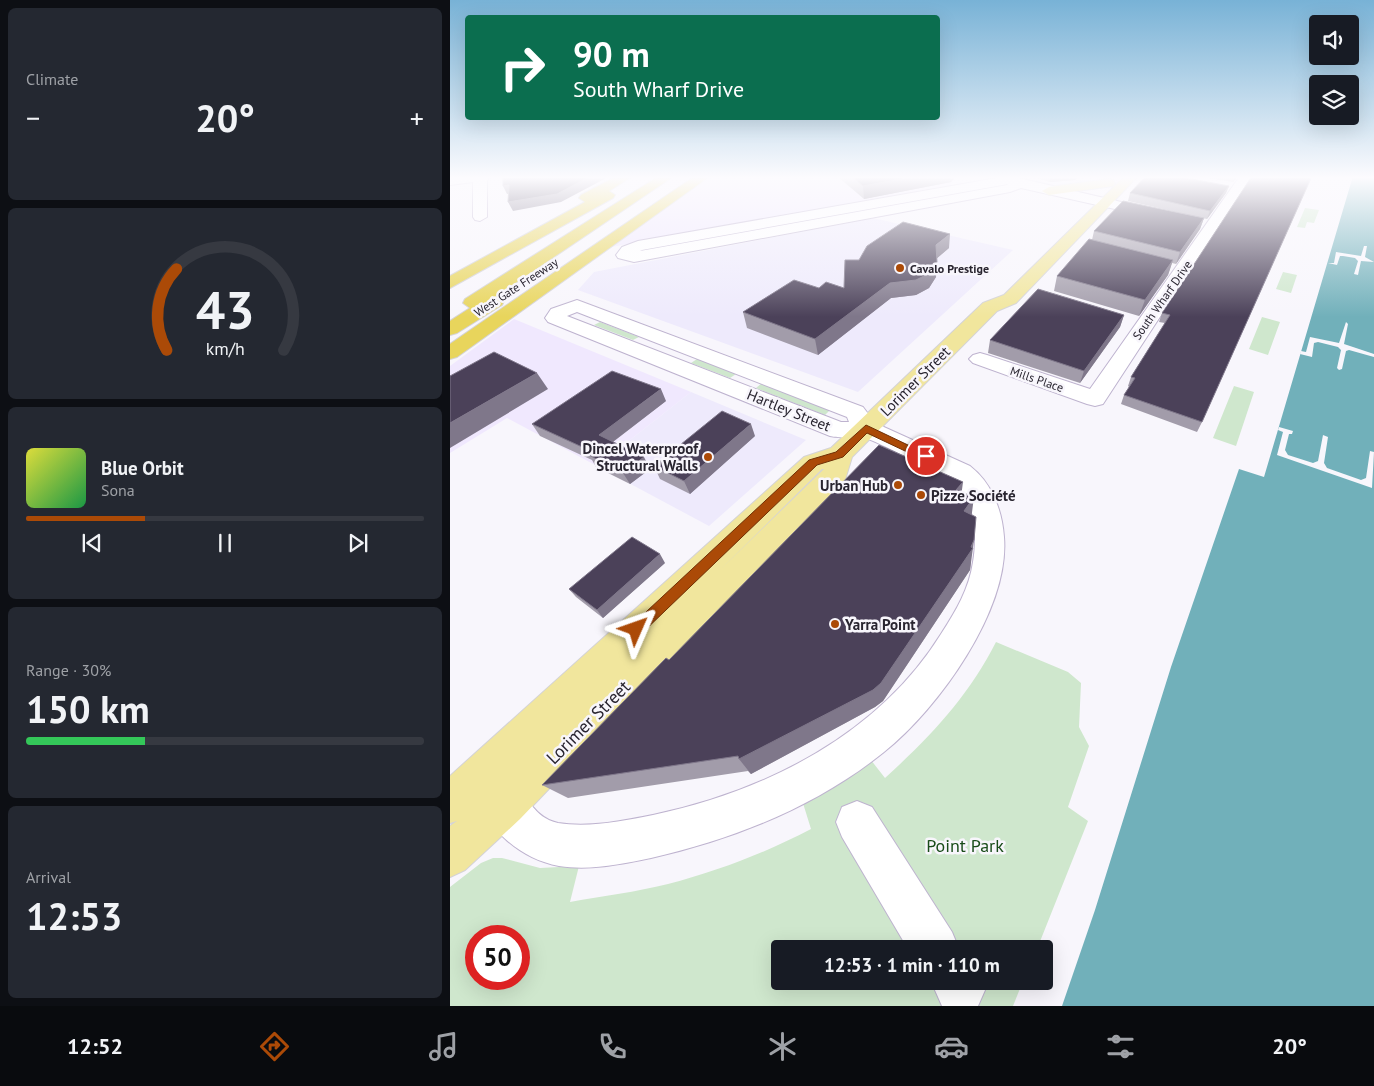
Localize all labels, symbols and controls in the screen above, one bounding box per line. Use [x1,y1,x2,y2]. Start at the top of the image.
map controls [1309,15,1359,125]
button: sound [1309,15,1359,65]
text: 90 m [573,31,650,77]
icon: right [490,35,555,100]
text: Climate [26,69,78,89]
text: South Wharf Drive [573,75,744,103]
button: layers [1309,75,1359,125]
text: 20° [195,93,255,142]
text: − [26,99,40,136]
text: + [410,99,424,136]
street label: West Gate Freeway [471,254,561,320]
street label: South Wharf Drive [1129,257,1195,343]
place label: Cavalo Prestige [910,261,989,276]
marker: Cavalo Prestige [894,262,906,274]
text: 43 [196,276,254,343]
text: km/h [205,337,245,360]
street label: Lorimer Street [876,342,954,420]
street label: Mills Place [1008,363,1066,395]
street label: Hartley Street [744,385,834,435]
pin [905,435,947,477]
place label: Dincel Waterproof Structural Walls [583,439,699,475]
icon: arrive [912,442,940,470]
marker: Dincel Waterproof Structural Walls [702,451,714,463]
text: Blue Orbit [101,456,184,480]
place label: Urban Hub [820,476,888,495]
marker: Urban Hub [892,479,904,491]
text: Sona [101,480,135,500]
place label: Pizze Société [931,486,1016,505]
marker: Pizze Société [915,489,927,501]
icon: previous [78,529,106,557]
icon: pause [211,529,239,557]
icon: next [344,529,372,557]
position arrow [609,602,661,654]
place label: Yarra Point [844,615,916,634]
marker: Yarra Point [829,618,841,630]
text: Range · 30% [26,660,111,680]
street label: Lorimer Street [541,675,635,769]
text: 150 km [26,684,150,733]
park label: Point Park [926,834,1004,857]
text: Arrival [26,867,71,887]
text: 12:53 [26,891,122,940]
speed limit sign: 50 [465,925,530,990]
text: 12:53 · 1 min · 110 m [824,953,1000,977]
icon: directions [257,1029,292,1064]
icon: music [426,1029,461,1064]
icon: phone [595,1029,630,1064]
icon: climate [765,1029,800,1064]
icon: car [934,1029,969,1064]
icon: filters [1103,1029,1138,1064]
text: 12:52 [67,1032,123,1060]
text: 20° [1272,1032,1307,1060]

